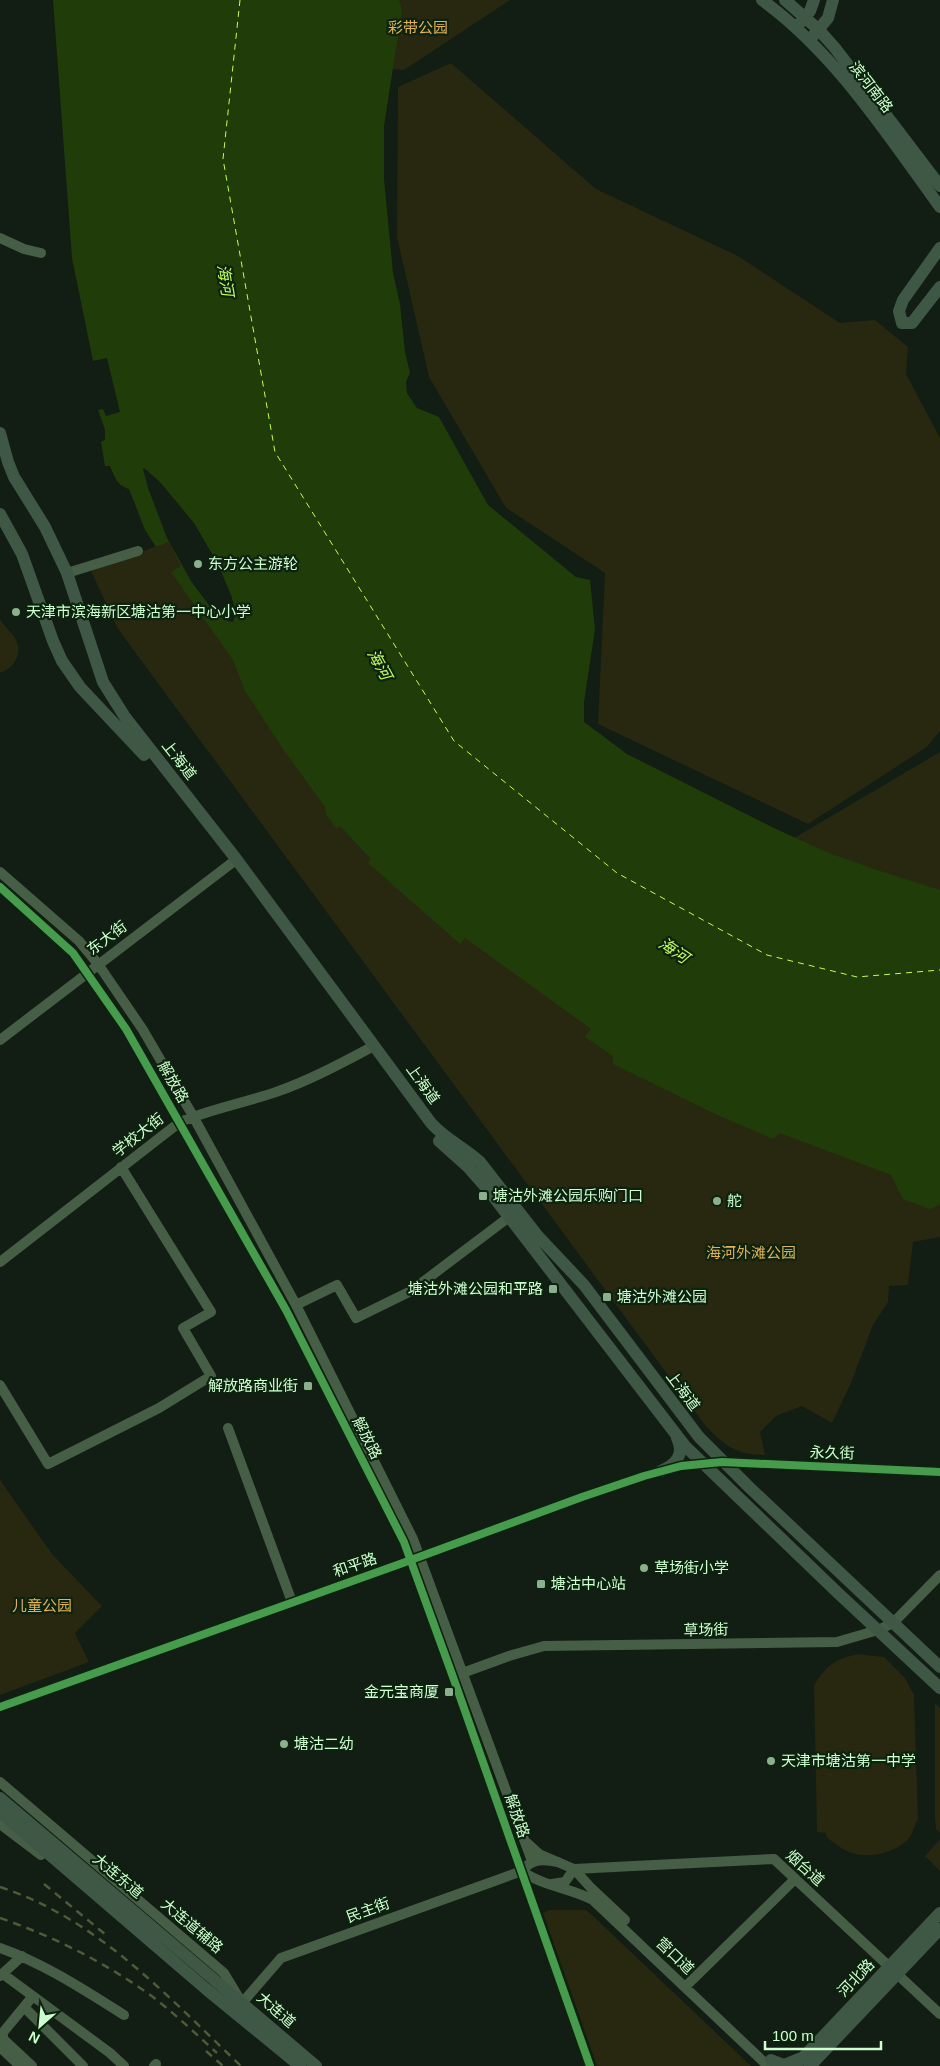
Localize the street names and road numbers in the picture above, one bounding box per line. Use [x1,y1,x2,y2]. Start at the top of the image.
street label: 滨河南路 [846,58,897,116]
street label: 上海道 [159,737,200,783]
street label: 东大街 [84,917,130,958]
street label: 解放路 [155,1058,192,1105]
street label: 上海道 [403,1061,444,1107]
street label: 学校大街 [109,1109,167,1160]
street label: 上海道 [663,1368,704,1414]
street label: 解放路 [350,1414,385,1462]
street label: 永久街 [809,1444,855,1461]
street label: 和平路 [331,1549,379,1580]
street label: 草场街 [683,1621,729,1638]
street label: 解放路 [502,1792,533,1840]
street label: 烟台道 [783,1846,828,1889]
street label: 大连东道 [90,1850,147,1901]
street label: 民主街 [344,1894,392,1925]
street label: 大连道辅路 [158,1895,227,1956]
street label: 营口道 [653,1934,697,1977]
street label: 河北路 [834,1956,877,2000]
street label: 大连道 [254,1988,299,2031]

